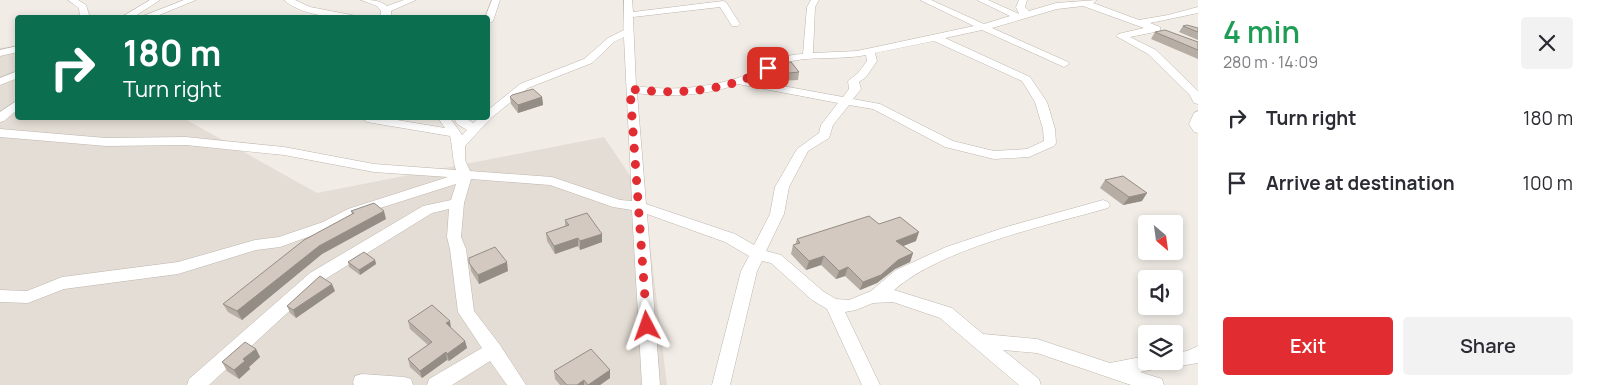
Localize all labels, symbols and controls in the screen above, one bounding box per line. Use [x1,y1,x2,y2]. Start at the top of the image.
text: 4 min [1223,11,1300,52]
button: close [1521,17,1573,69]
text: 180 m [123,29,221,77]
icon: right [40,35,105,100]
pin [747,47,789,89]
text: 280 m · 14:09 [1223,51,1318,73]
icon: arrive [754,54,782,82]
text: Turn right [123,74,221,104]
icon: right [1223,104,1251,132]
text: Turn right [1266,105,1356,131]
text: 180 m [1523,105,1573,131]
icon: arrive [1223,169,1251,197]
text: Arrive at destination [1266,170,1455,196]
text: 100 m [1522,170,1573,196]
north arrow [1138,215,1182,260]
map controls [1138,215,1183,370]
button: sound [1138,270,1183,315]
position arrow [620,299,672,351]
button: Exit [1223,317,1393,375]
button: Share [1403,317,1573,375]
button: layers [1138,325,1183,370]

